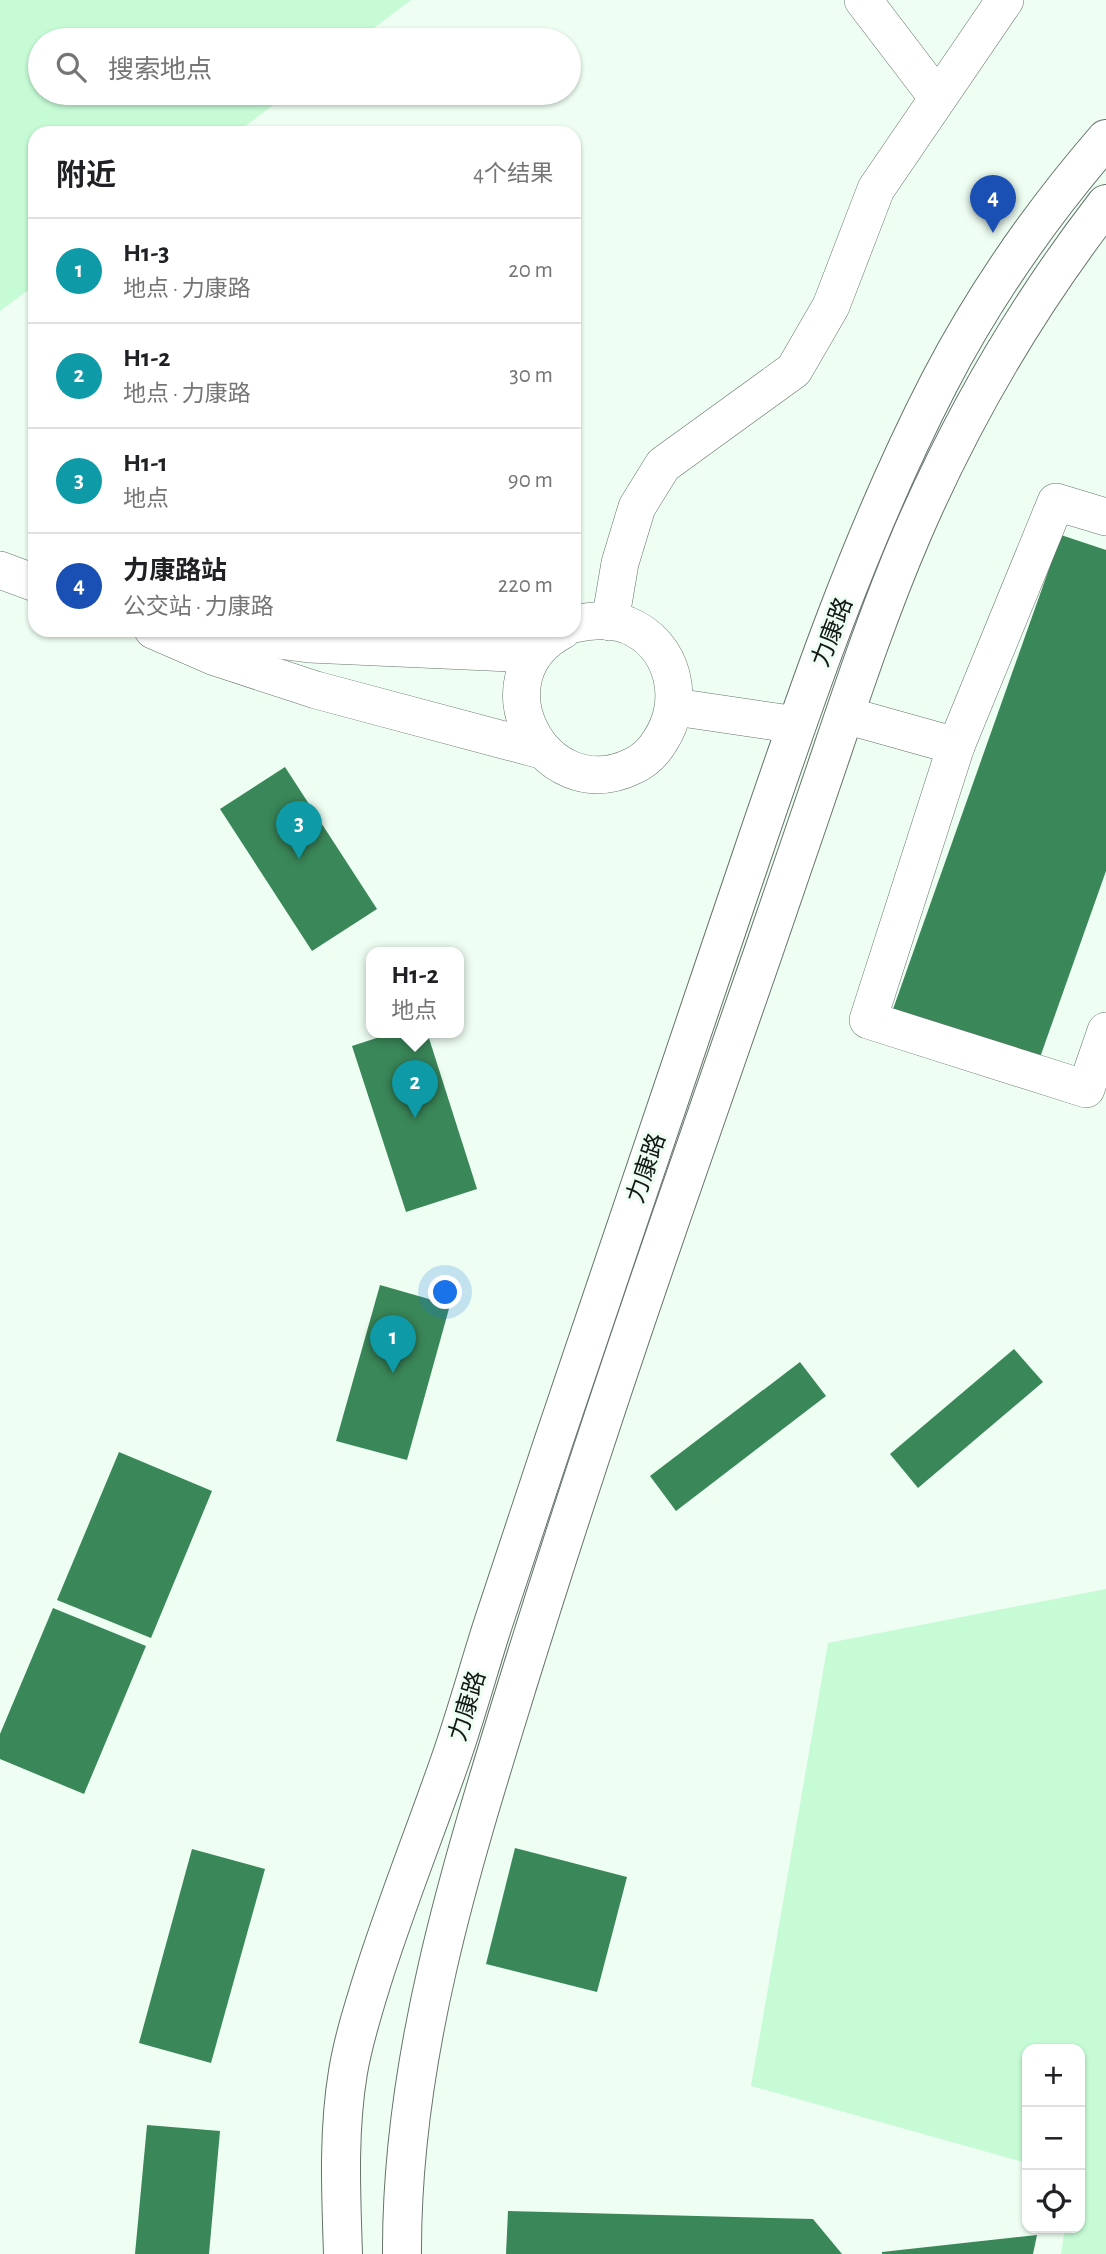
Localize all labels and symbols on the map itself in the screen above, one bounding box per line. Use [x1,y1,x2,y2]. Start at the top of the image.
pin: 4 [970,175,1016,233]
street label: 力康路 [807,594,857,670]
pin: 3 [276,801,322,859]
pin: 2 [392,1060,438,1118]
street label: 力康路 [622,1130,670,1206]
your location [428,1275,462,1309]
pin: 1 [370,1315,416,1373]
street label: 力康路 [444,1668,490,1744]

